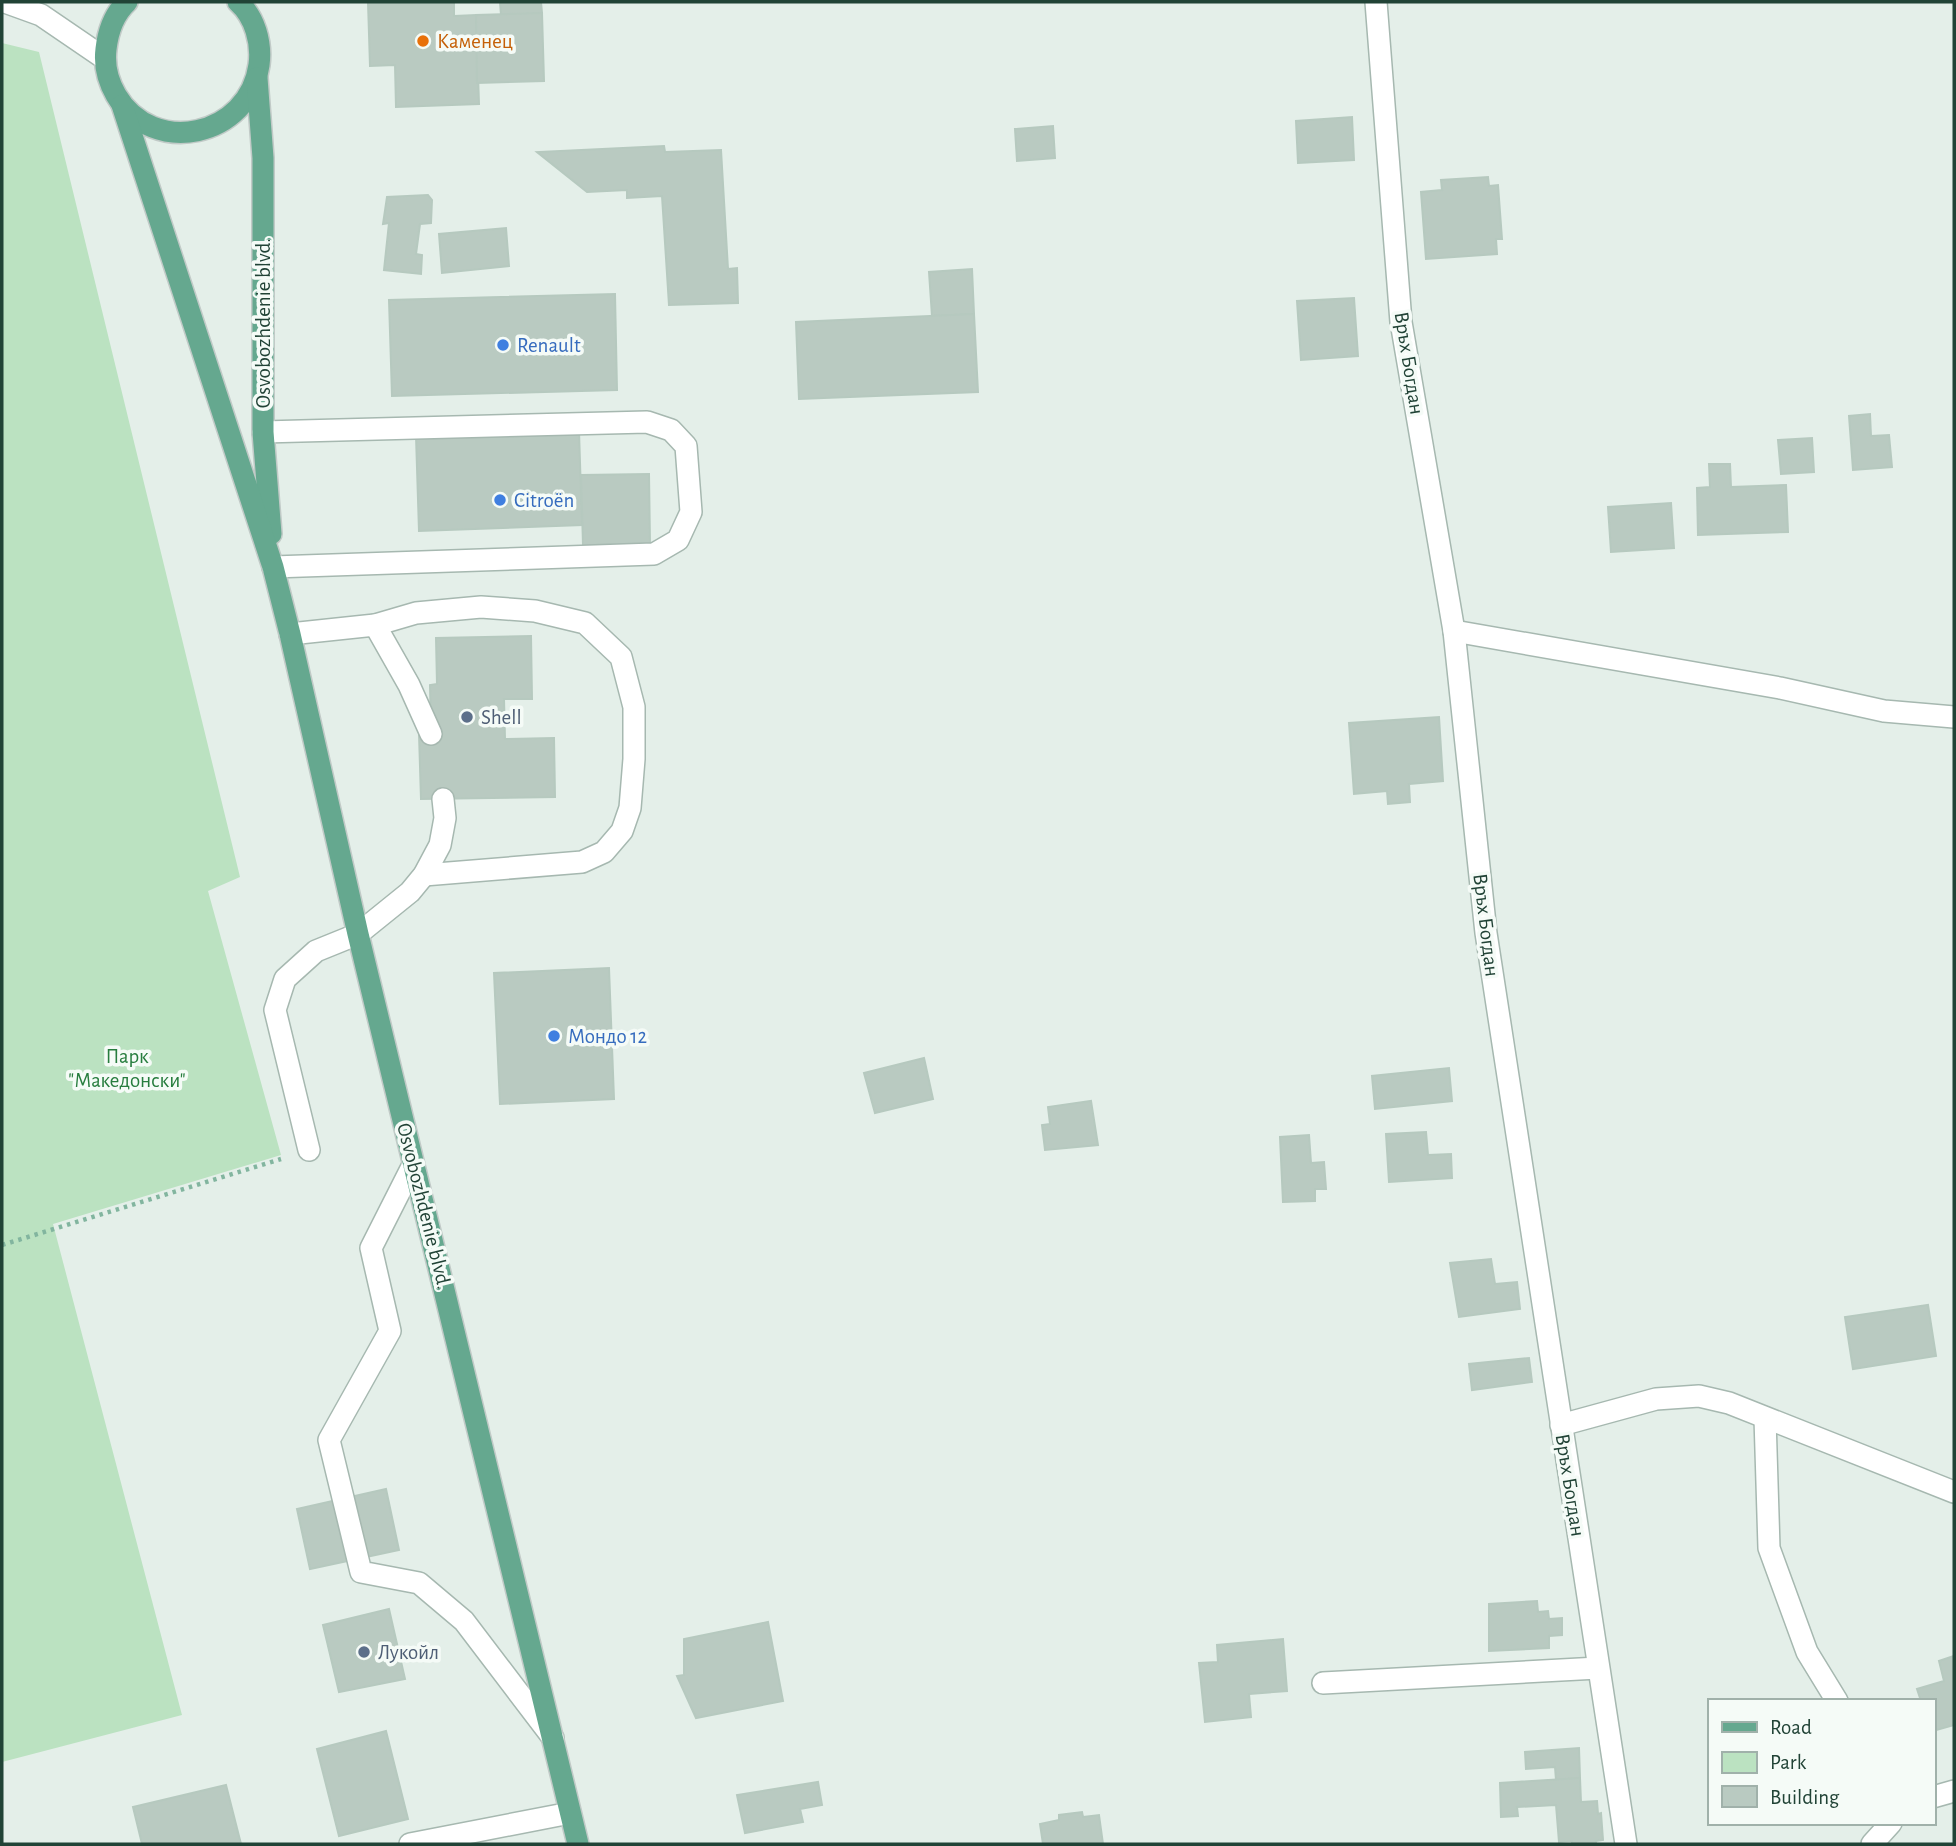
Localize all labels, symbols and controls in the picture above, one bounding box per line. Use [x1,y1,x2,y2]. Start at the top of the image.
place label: Каменец [437,31,513,52]
marker: Каменец [415,33,431,49]
street label: Osvobozhdenie blvd. [253,238,274,408]
street label: Връх Богдан [1391,310,1427,416]
place label: Renault [517,335,581,356]
marker: Renault [495,337,511,353]
place label: Citroën [514,490,574,511]
marker: Citroën [492,492,508,508]
place label: Shell [481,707,522,728]
marker: Shell [459,709,475,725]
street label: Връх Богдан [1469,872,1503,978]
place label: Мондо 12 [568,1026,647,1047]
marker: Мондо 12 [546,1028,562,1044]
park label: Парк "Македонски" [68,1046,186,1091]
street label: Osvobozhdenie blvd. [393,1121,455,1291]
street label: Връх Богдан [1552,1432,1588,1538]
place label: Лукойл [378,1642,439,1663]
marker: Лукойл [356,1644,372,1660]
legend [1708,1699,1935,1825]
text: Road [1770,1717,1812,1738]
text: Park [1770,1752,1807,1773]
text: Building [1770,1787,1840,1808]

